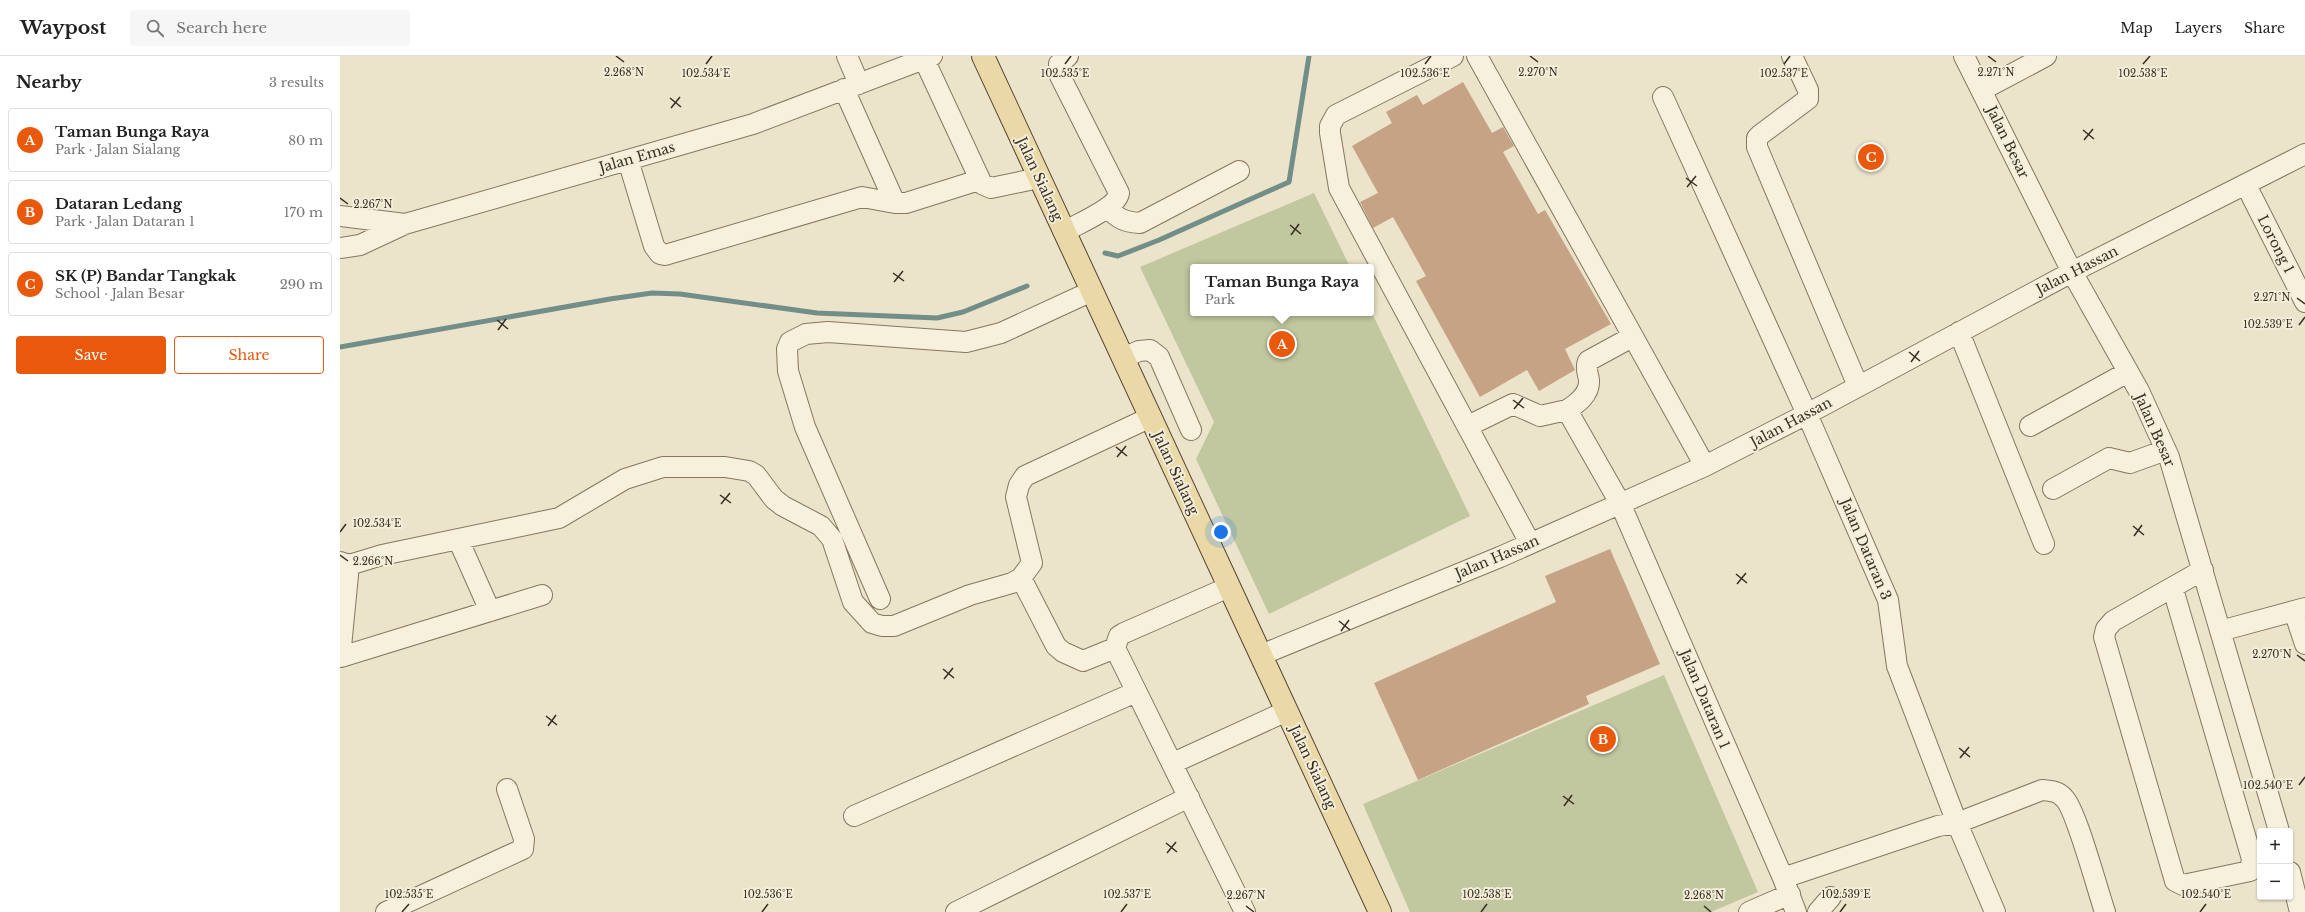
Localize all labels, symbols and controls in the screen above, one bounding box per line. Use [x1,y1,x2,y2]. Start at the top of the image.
search box [130,10,410,46]
text: Waypost [20,16,106,39]
icon: search [144,17,166,39]
text: Search here [176,18,267,37]
text: Map [2120,19,2153,37]
text: Layers [2175,19,2222,37]
text: Share [2244,19,2285,37]
text: 2.268°N [604,66,644,79]
text: 2.270°N [1518,66,1558,79]
text: 2.271°N [1978,66,2014,79]
text: 102.534°E [682,67,730,80]
text: 102.535°E [1041,67,1089,80]
text: 102.536°E [1400,67,1450,80]
text: 102.537°E [1760,67,1808,80]
text: 102.538°E [2118,67,2168,80]
text: Nearby [16,72,82,93]
text: 3 results [269,74,324,91]
street label: Jalan Besar [1982,101,2033,181]
text: Taman Bunga Raya [55,122,209,141]
text: A [25,132,35,149]
text: 80 m [288,132,323,149]
street label: Jalan Sialang [1012,132,1068,224]
street label: Jalan Emas [595,138,677,177]
text: Park · Jalan Sialang [55,141,180,158]
pin: C [1858,142,1884,172]
text: Dataran Ledang [55,194,182,213]
text: 2.267°N [354,198,392,211]
text: B [25,204,35,221]
text: 170 m [284,204,323,221]
street label: Lorong 1 [2254,212,2298,276]
text: Park · Jalan Dataran 1 [55,213,195,230]
street label: Jalan Hassan [2031,241,2121,299]
popup [1190,264,1374,316]
text: SK (P) Bandar Tangkak [55,266,236,285]
text: Taman Bunga Raya [1205,272,1359,291]
text: C [25,276,35,293]
text: 290 m [280,276,323,293]
text: School · Jalan Besar [55,285,184,302]
text: Park [1205,291,1235,308]
text: 2.271°N [2254,291,2290,304]
text: 102.539°E [2243,318,2293,331]
pin: A [1269,329,1295,359]
button: Save [16,336,166,374]
button: Share [174,336,324,374]
street label: Jalan Besar [2130,389,2179,470]
street label: Jalan Hassan [1745,393,1835,452]
street label: Jalan Sialang [1148,426,1204,518]
street label: Jalan Dataran 3 [1836,494,1896,602]
text: 102.534°E [353,517,401,530]
your location [1211,522,1231,542]
street label: Jalan Hassan [1450,531,1542,584]
text: 2.266°N [353,555,393,568]
street label: Jalan Dataran 1 [1675,645,1734,751]
text: 2.270°N [2252,648,2292,661]
street label: Jalan Sialang [1285,720,1341,812]
pin: B [1590,724,1616,754]
text: 102.540°E [2243,779,2293,792]
map controls [2257,828,2293,900]
button: + [2257,828,2293,864]
button: − [2257,864,2293,900]
text: 102.535°E [385,888,433,901]
text: 102.536°E [743,888,793,901]
text: 102.537°E [1103,888,1151,901]
text: 102.538°E [1462,888,1512,901]
text: 102.539°E [1821,888,1871,901]
text: 102.540°E [2181,888,2231,901]
text: 2.267°N [1227,889,1265,902]
text: 2.268°N [1684,889,1724,902]

